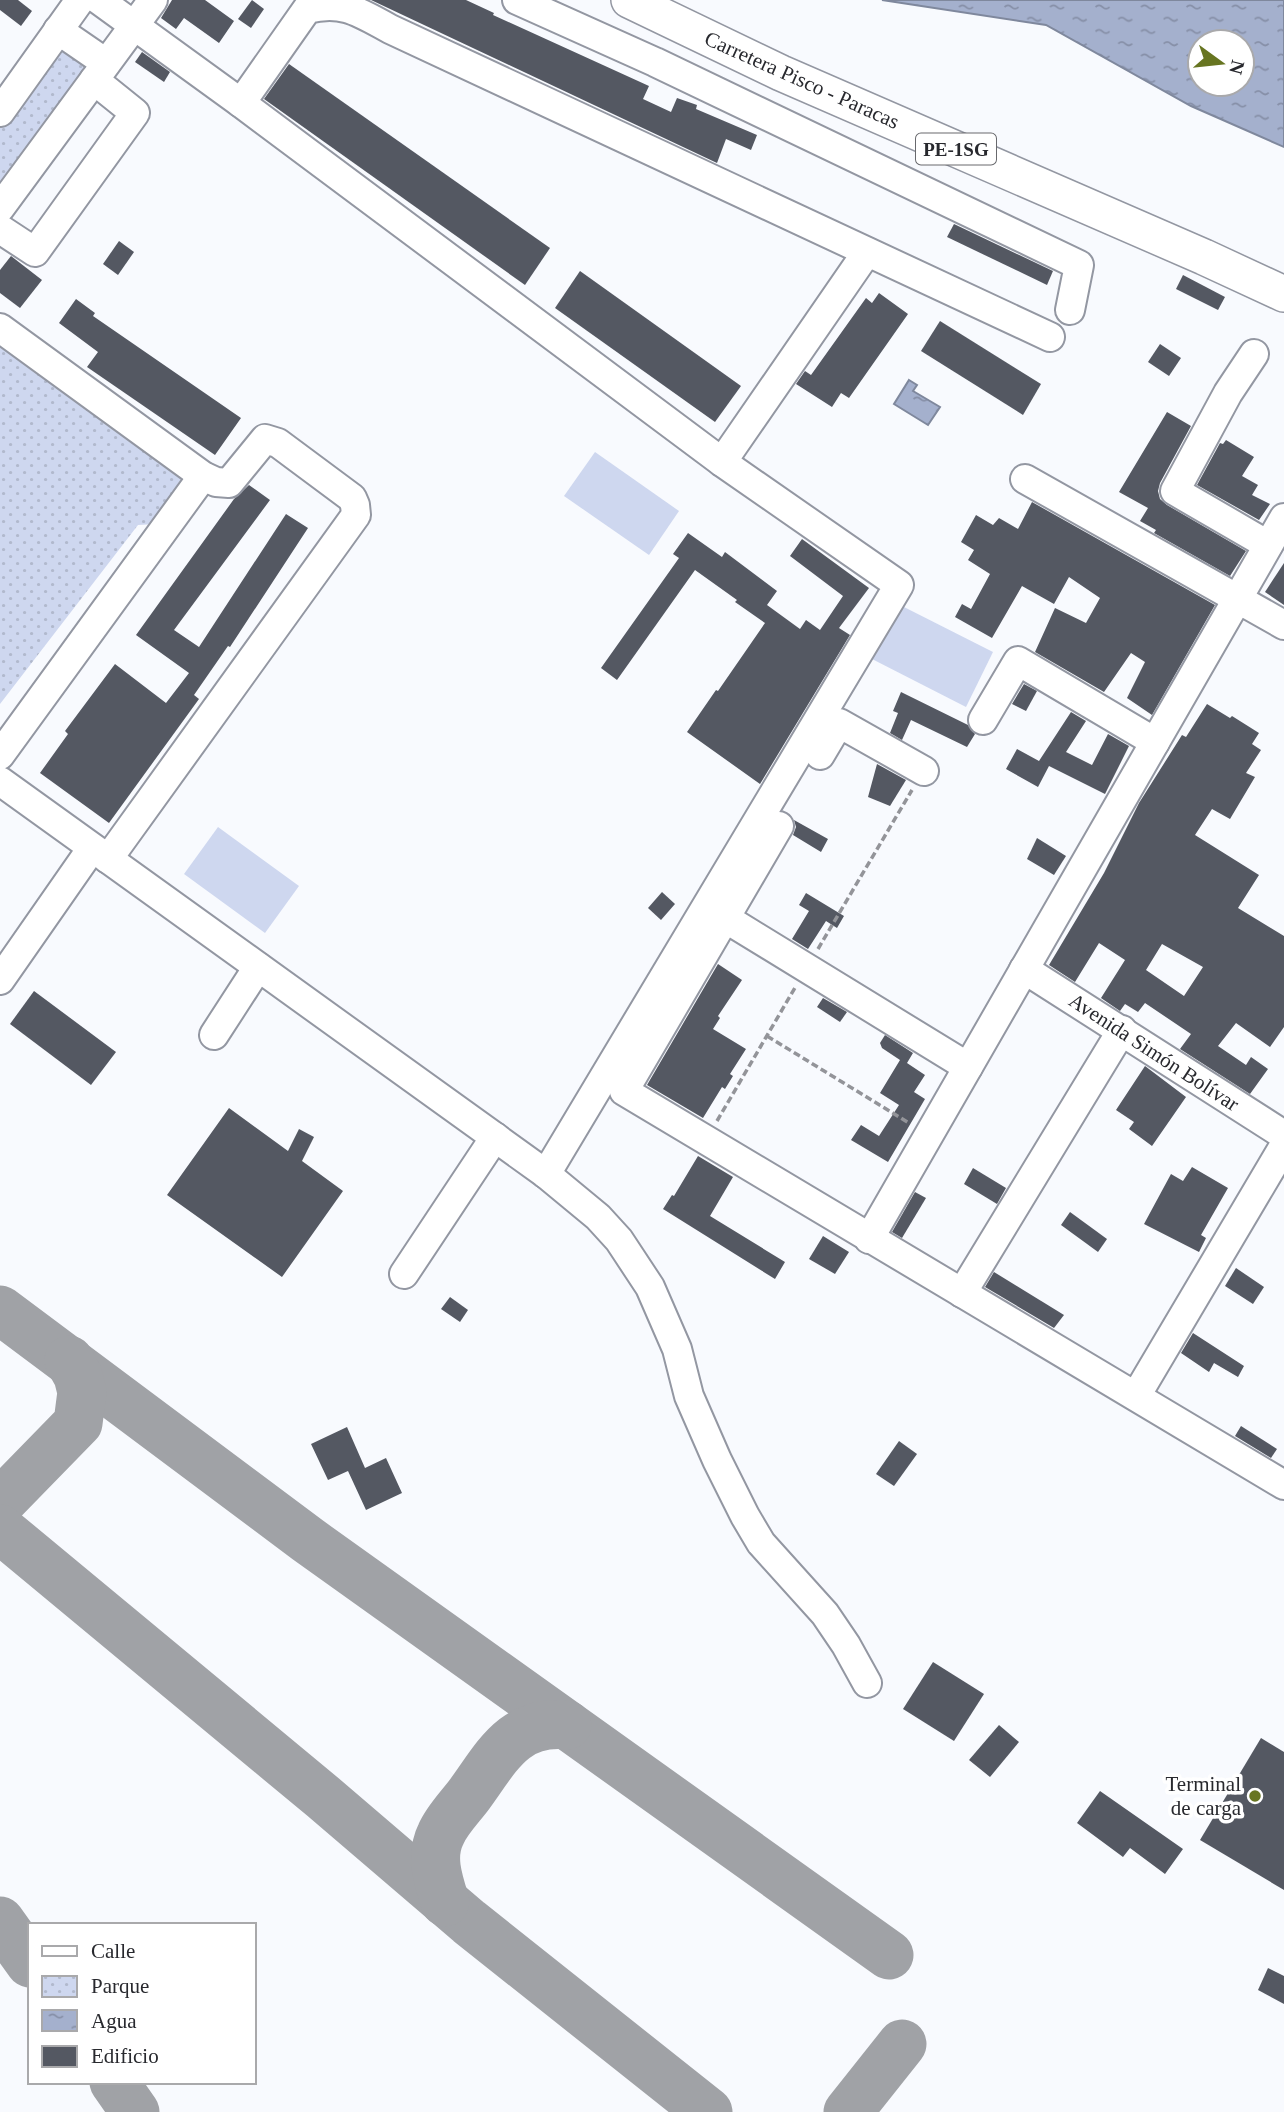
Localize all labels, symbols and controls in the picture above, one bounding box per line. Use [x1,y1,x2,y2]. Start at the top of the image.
street label: Carretera Pisco - Paracas [701,26,903,134]
north arrow [1186,28,1256,98]
text: N [1225,58,1249,77]
road number: PE-1SG [916,134,996,164]
street label: Avenida Simón Bolívar [1064,988,1244,1116]
place label: Terminal de carga [1166,1772,1242,1820]
marker: Terminal de carga [1247,1788,1263,1804]
legend [28,1923,256,2084]
text: Calle [91,1939,135,1963]
text: Parque [91,1974,149,1998]
text: Agua [91,2009,137,2033]
text: Edificio [91,2044,159,2068]

